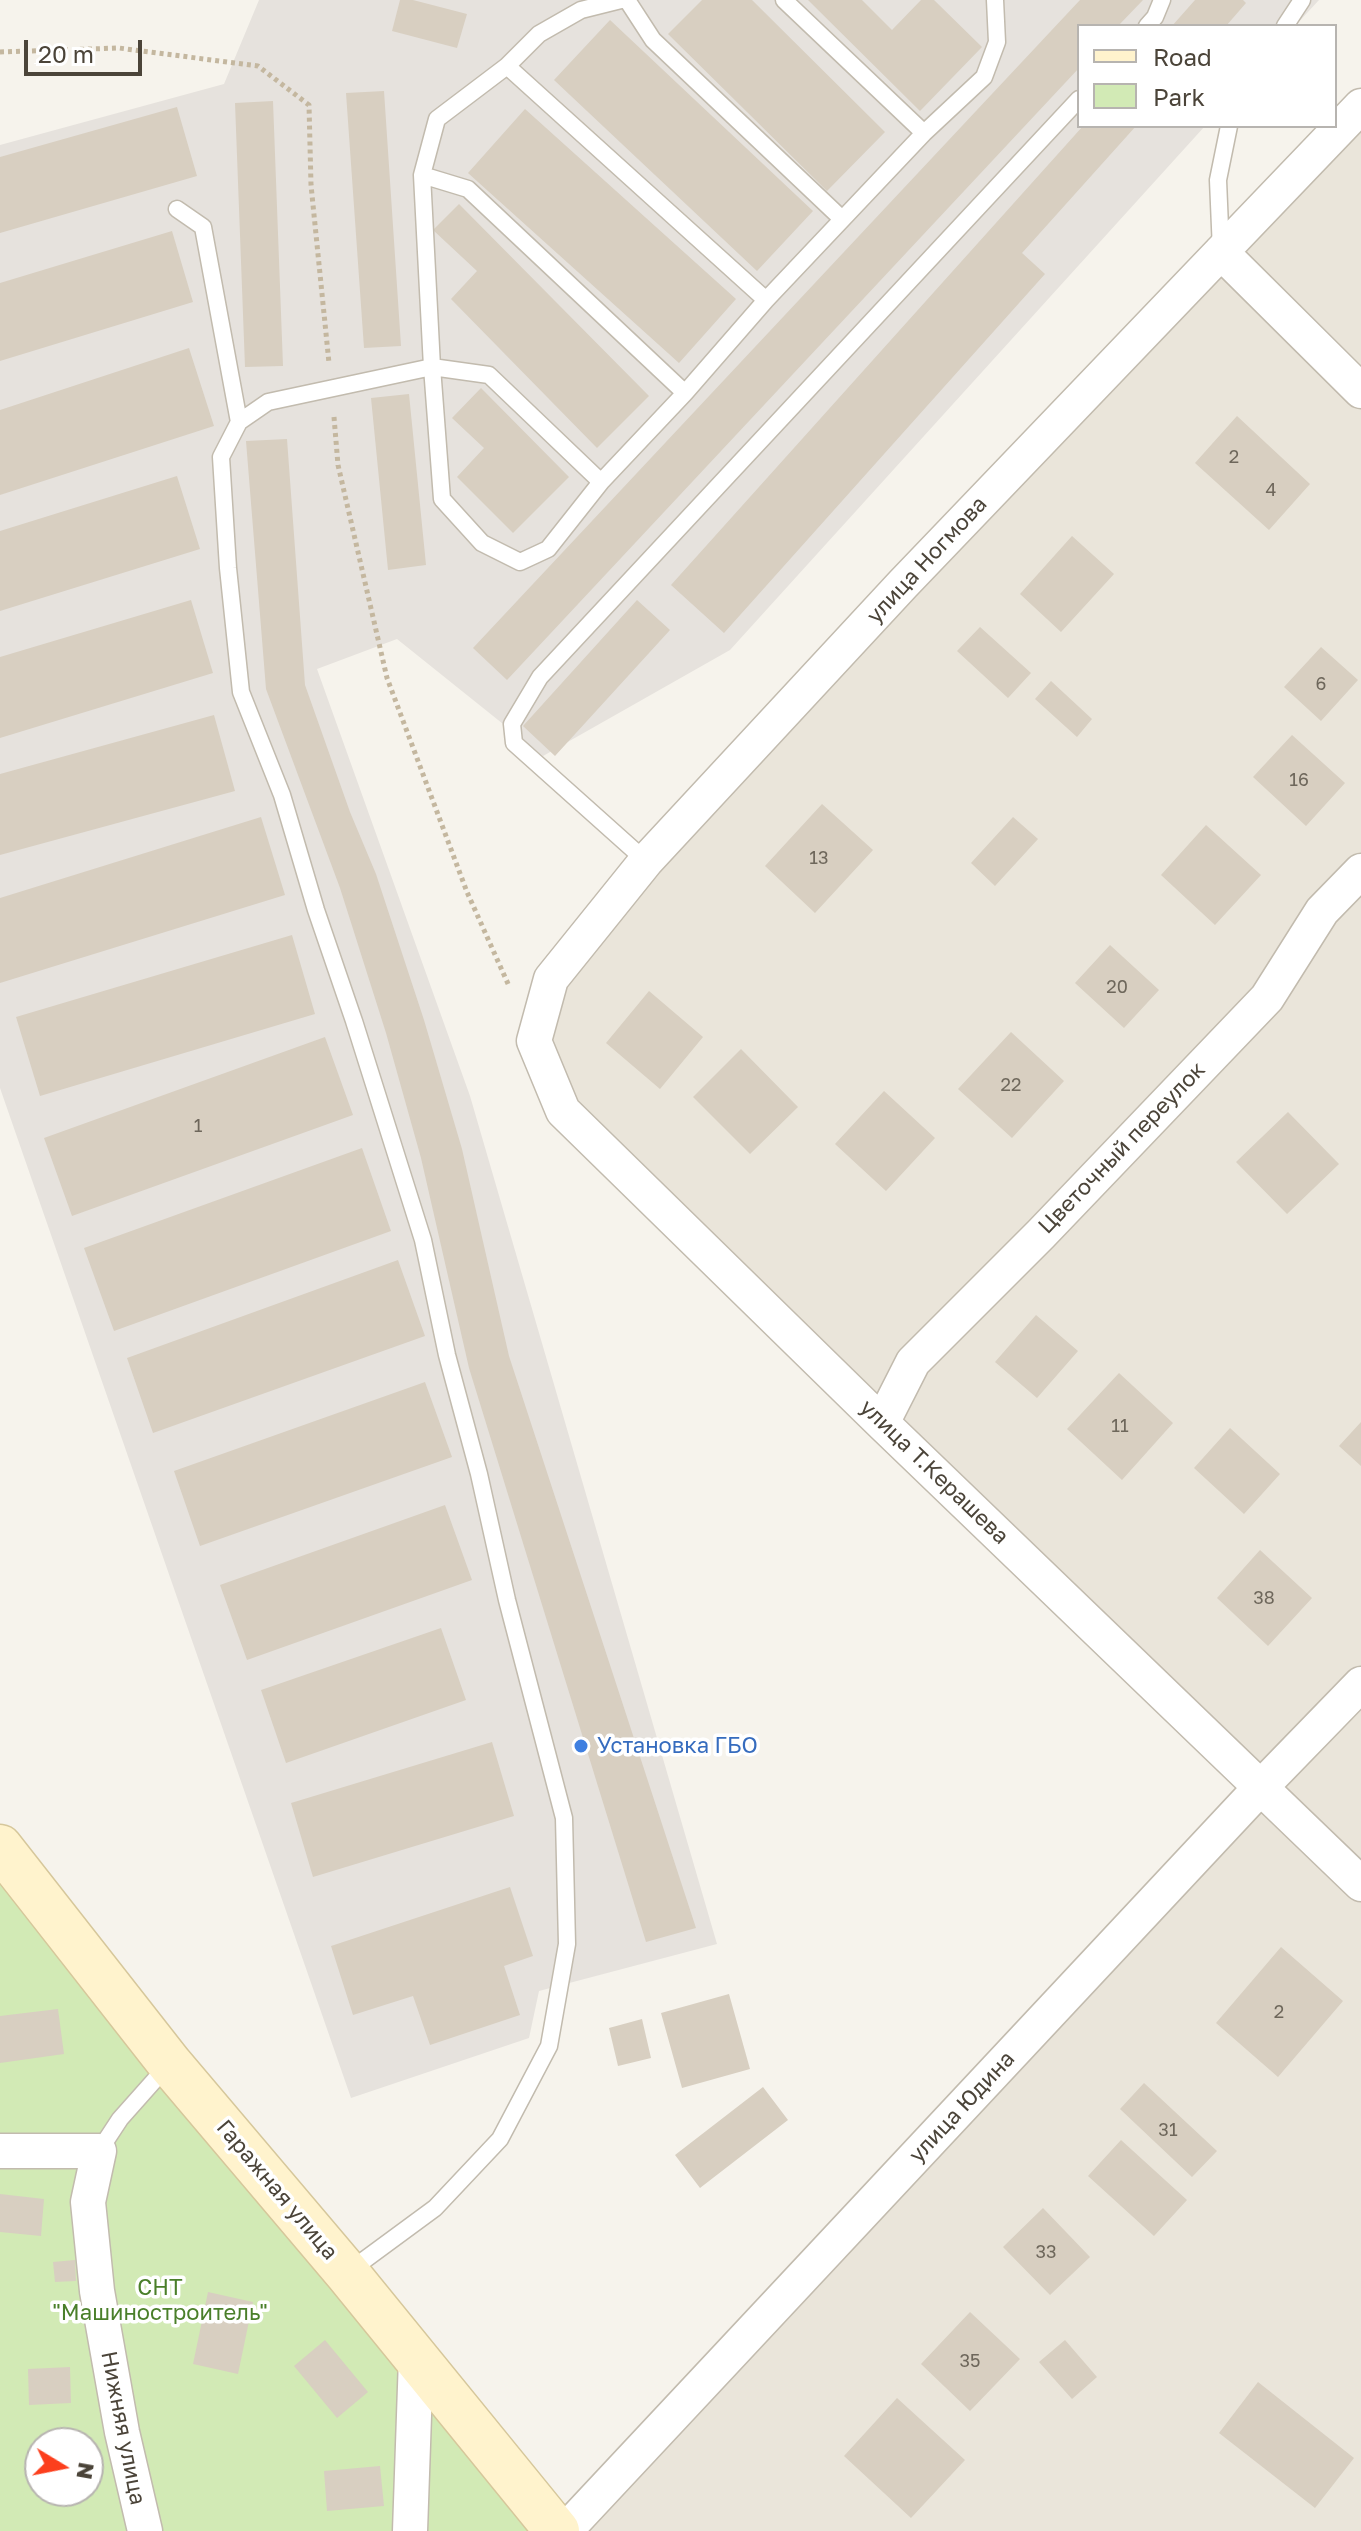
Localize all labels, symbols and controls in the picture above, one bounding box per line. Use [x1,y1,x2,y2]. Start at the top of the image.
scale bar [28,24,146,74]
legend [1077,24,1337,128]
text: 20 m [38,39,94,68]
text: Road [1153,42,1212,71]
text: Park [1153,82,1205,111]
house number: 2 [1229,446,1239,468]
house number: 4 [1266,479,1276,501]
street label: улица Ногмова [861,491,993,629]
house number: 6 [1316,673,1326,695]
house number: 16 [1289,769,1309,791]
house number: 13 [809,847,829,869]
house number: 20 [1106,976,1128,998]
street label: Цветочный переулок [1033,1057,1211,1239]
house number: 22 [1001,1074,1021,1096]
house number: 1 [194,1115,202,1137]
street label: улица Т.Керашева [854,1394,1014,1550]
house number: 11 [1111,1415,1129,1437]
house number: 38 [1253,1587,1275,1609]
place label: Установка ГБО [597,1733,758,1759]
marker: Установка ГБО [572,1737,590,1755]
house number: 2 [1274,2001,1284,2023]
street label: улица Юдина [904,2046,1020,2168]
street label: Гаражная улица [211,2115,343,2265]
house number: 31 [1158,2119,1178,2141]
house number: 33 [1035,2241,1057,2263]
park label: СНТ "Машиностроитель" [52,2275,268,2326]
street label: Нижняя улица [95,2349,151,2507]
house number: 35 [960,2350,980,2372]
north arrow [24,2427,104,2507]
text: N [71,2460,101,2481]

